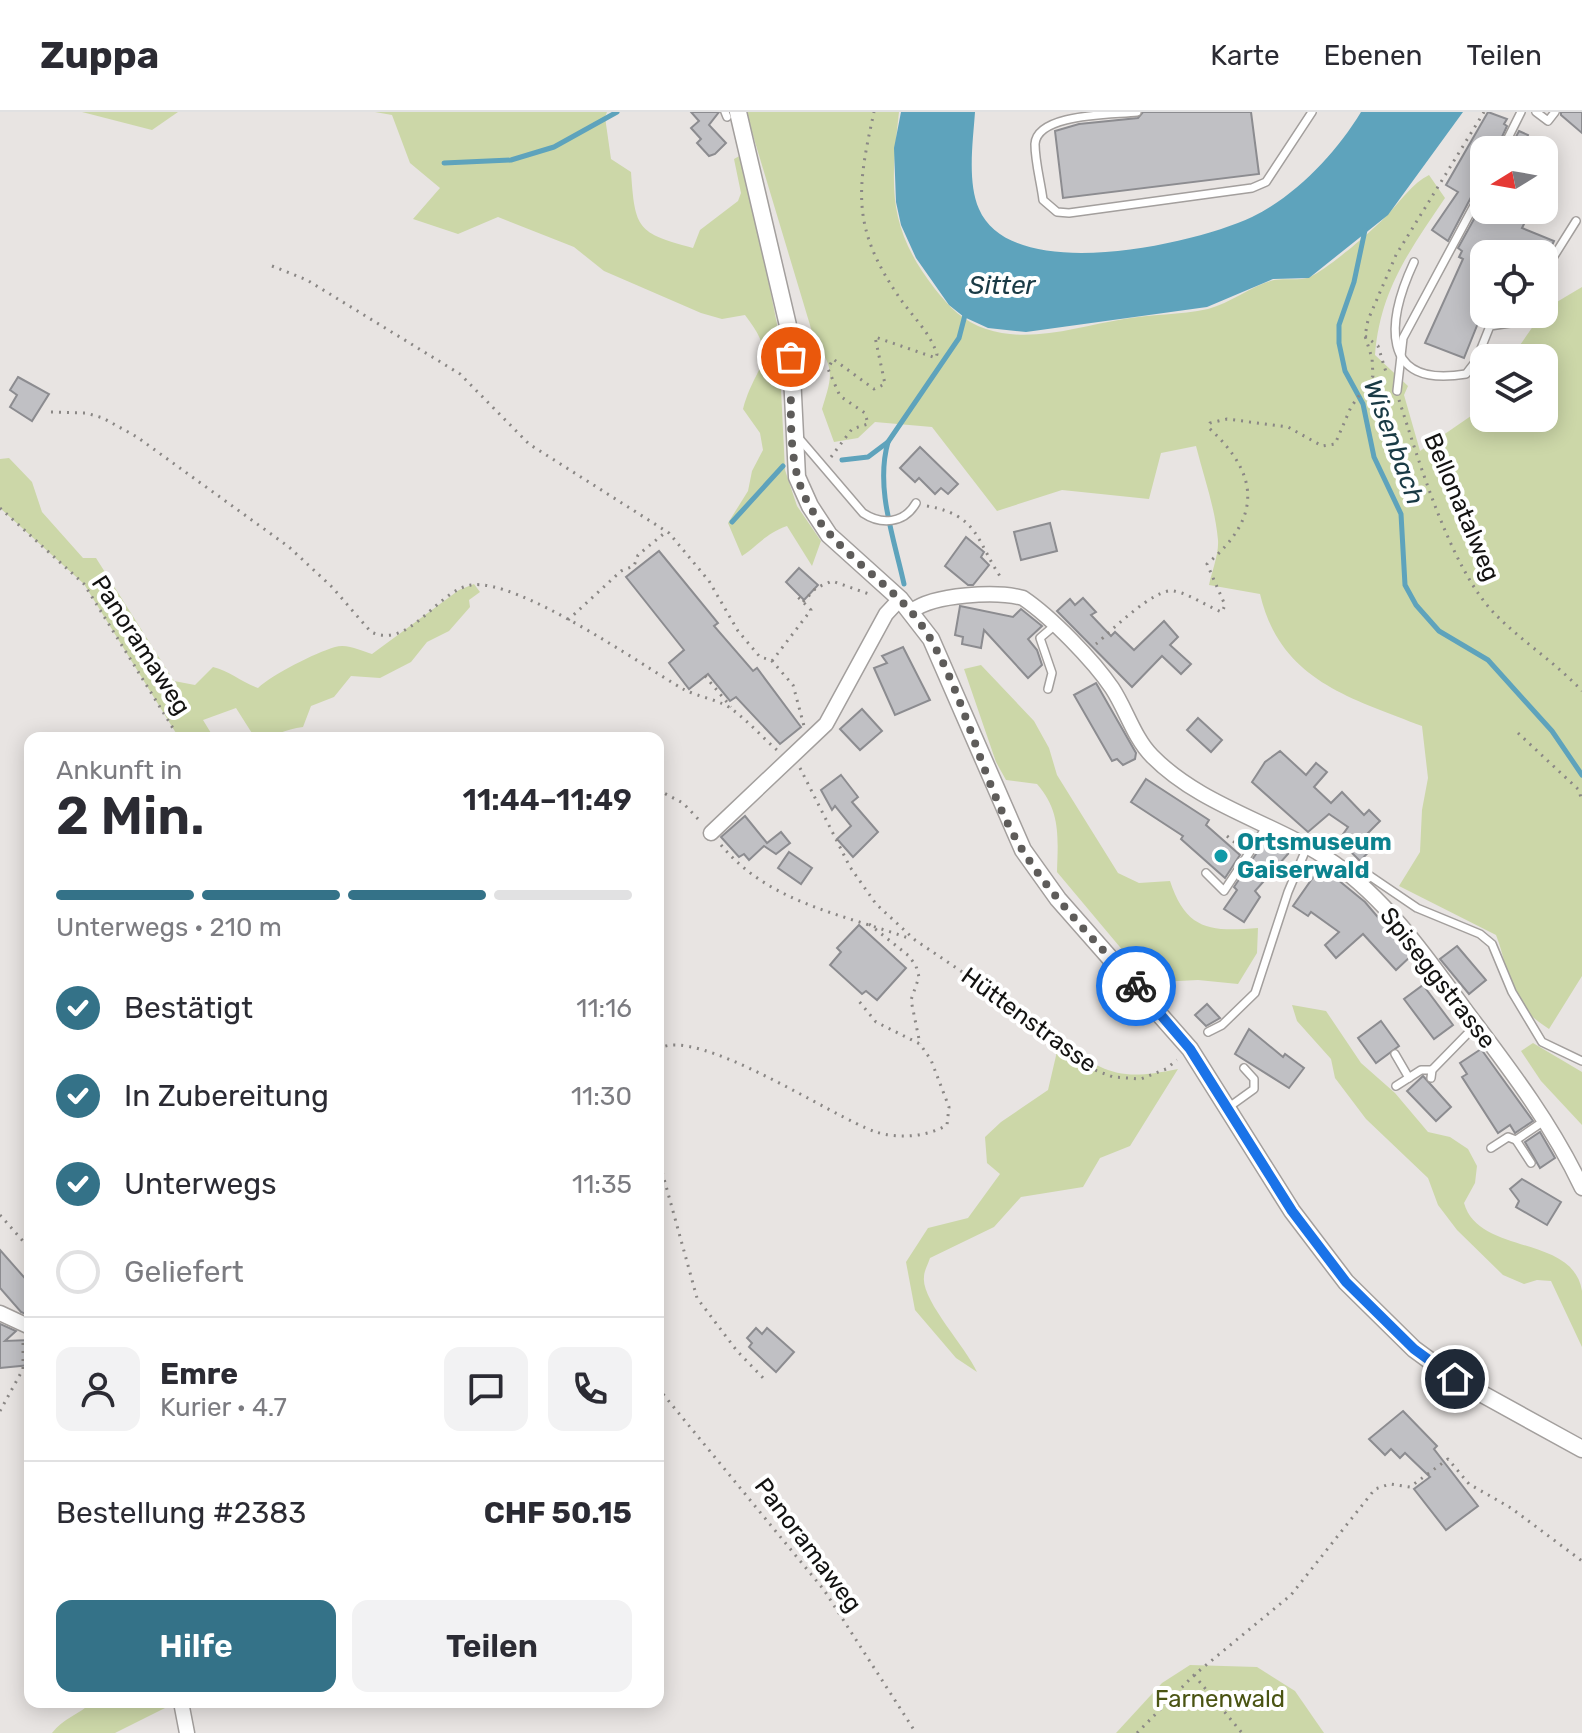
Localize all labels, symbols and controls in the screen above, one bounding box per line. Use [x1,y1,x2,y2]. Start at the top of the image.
text: Zuppa [40,32,159,78]
text: Karte [1210,39,1280,72]
text: Ebenen [1324,39,1423,72]
text: Teilen [1467,39,1542,72]
north arrow [1470,136,1558,224]
map controls [1470,136,1558,432]
button: locate [1470,240,1558,328]
water label: Sitter [969,270,1036,301]
pin [757,323,825,391]
icon: bag [769,335,813,379]
button: layers [1470,344,1558,432]
water label: Wisenbach [1357,375,1431,509]
street label: Bellonatalweg [1418,429,1506,585]
street label: Panoramaweg [86,570,196,720]
text: Ankunft in [56,755,182,786]
text: 11:44–11:49 [463,782,632,818]
text: 2 Min. [56,785,205,847]
place label: Ortsmuseum Gaiserwald [1237,828,1392,884]
marker: Ortsmuseum Gaiserwald [1212,847,1230,865]
street label: Spiseggstrasse [1374,902,1502,1054]
text: Unterwegs · 210 m [56,912,282,943]
courier [1096,946,1176,1026]
street label: Hüttenstrasse [956,962,1102,1078]
icon: bike [1114,964,1158,1008]
icon: check [56,986,100,1030]
text: Bestätigt [124,990,253,1026]
text: 11:16 [576,993,632,1024]
icon: check [56,1074,100,1118]
text: In Zubereitung [124,1078,329,1114]
text: 11:30 [571,1081,632,1112]
icon: check [56,1162,100,1206]
text: Unterwegs [124,1166,277,1202]
text: 11:35 [572,1169,632,1200]
text: Geliefert [124,1254,244,1290]
pin [1421,1345,1489,1413]
button: person [56,1347,140,1431]
button: chat [444,1347,528,1431]
button: phone [548,1347,632,1431]
text: Emre [160,1356,238,1392]
icon: home [1433,1357,1477,1401]
text: Kurier · 4.7 [160,1392,287,1423]
street label: Panoramaweg [749,1473,867,1617]
text: Bestellung #2383 [56,1495,306,1531]
text: CHF 50.15 [484,1495,632,1531]
button: Hilfe [56,1600,336,1692]
button: Teilen [352,1600,632,1692]
park label: Farnenwald [1155,1685,1285,1713]

